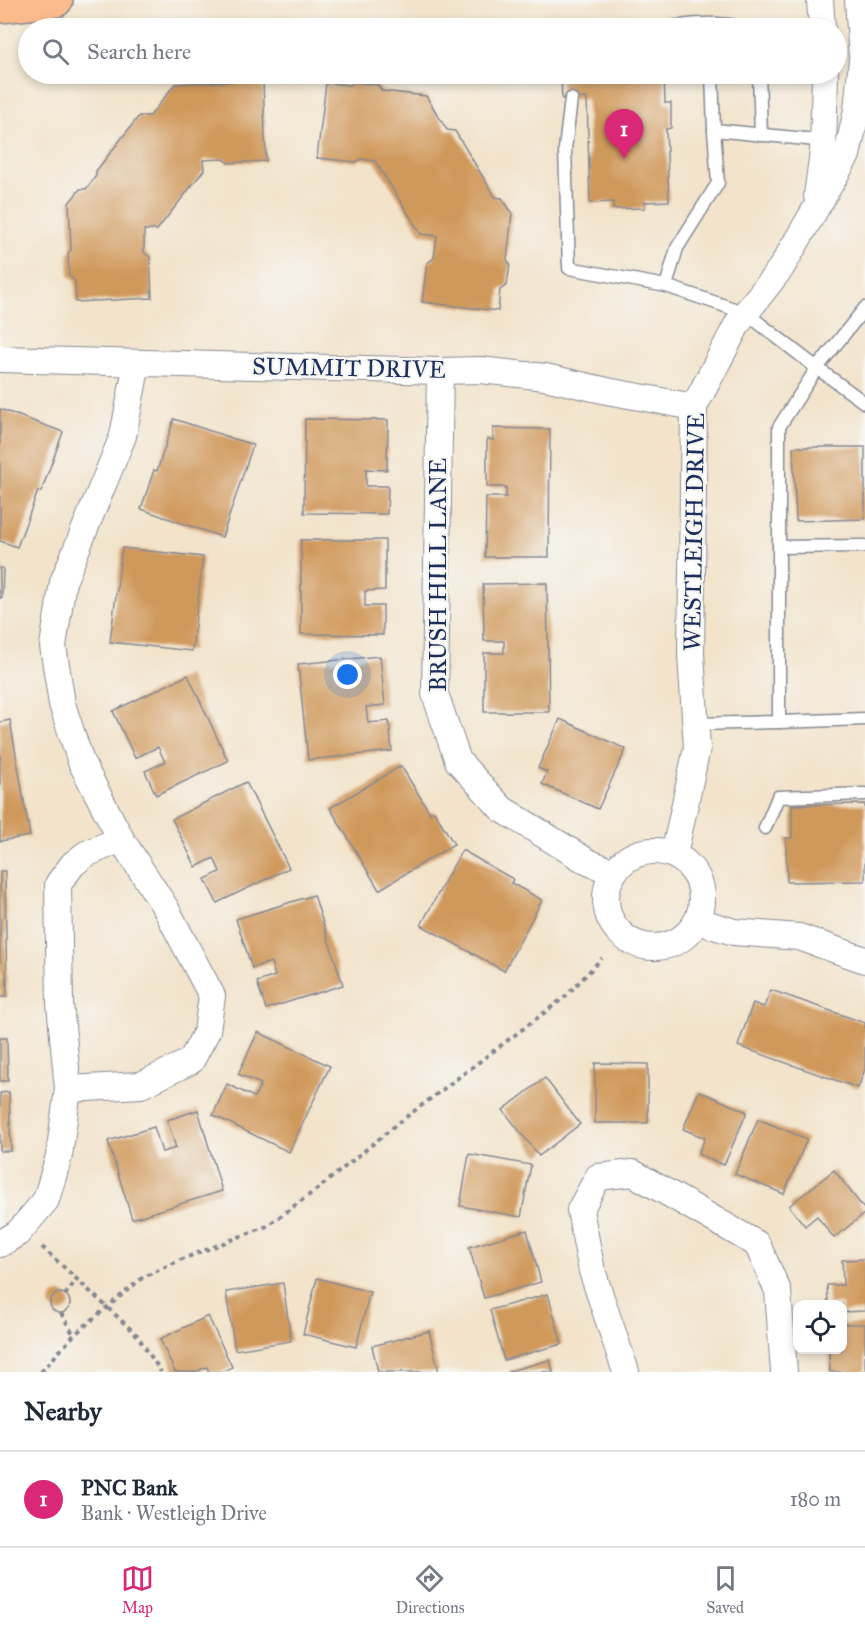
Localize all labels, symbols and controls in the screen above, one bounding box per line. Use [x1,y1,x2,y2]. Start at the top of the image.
search box [18,18,847,84]
icon: search [39,35,72,68]
text: Search here [87,38,191,65]
pin: 1 [604,110,644,159]
street label: SUMMIT DRIVE [252,351,446,385]
street label: WESTLEIGH DRIVE [677,413,711,651]
street label: BRUSH HILL LANE [423,458,453,692]
your location [333,660,362,689]
map controls [793,1300,847,1354]
button: locate [793,1300,847,1354]
text: Nearby [24,1395,102,1427]
text: PNC Bank [81,1474,178,1501]
text: 1 [40,1487,47,1511]
text: 180 m [790,1487,841,1511]
text: Bank · Westleigh Drive [81,1501,267,1525]
tab: Map [121,1562,154,1617]
tab: Directions [396,1562,464,1617]
tab: Saved [706,1562,744,1617]

